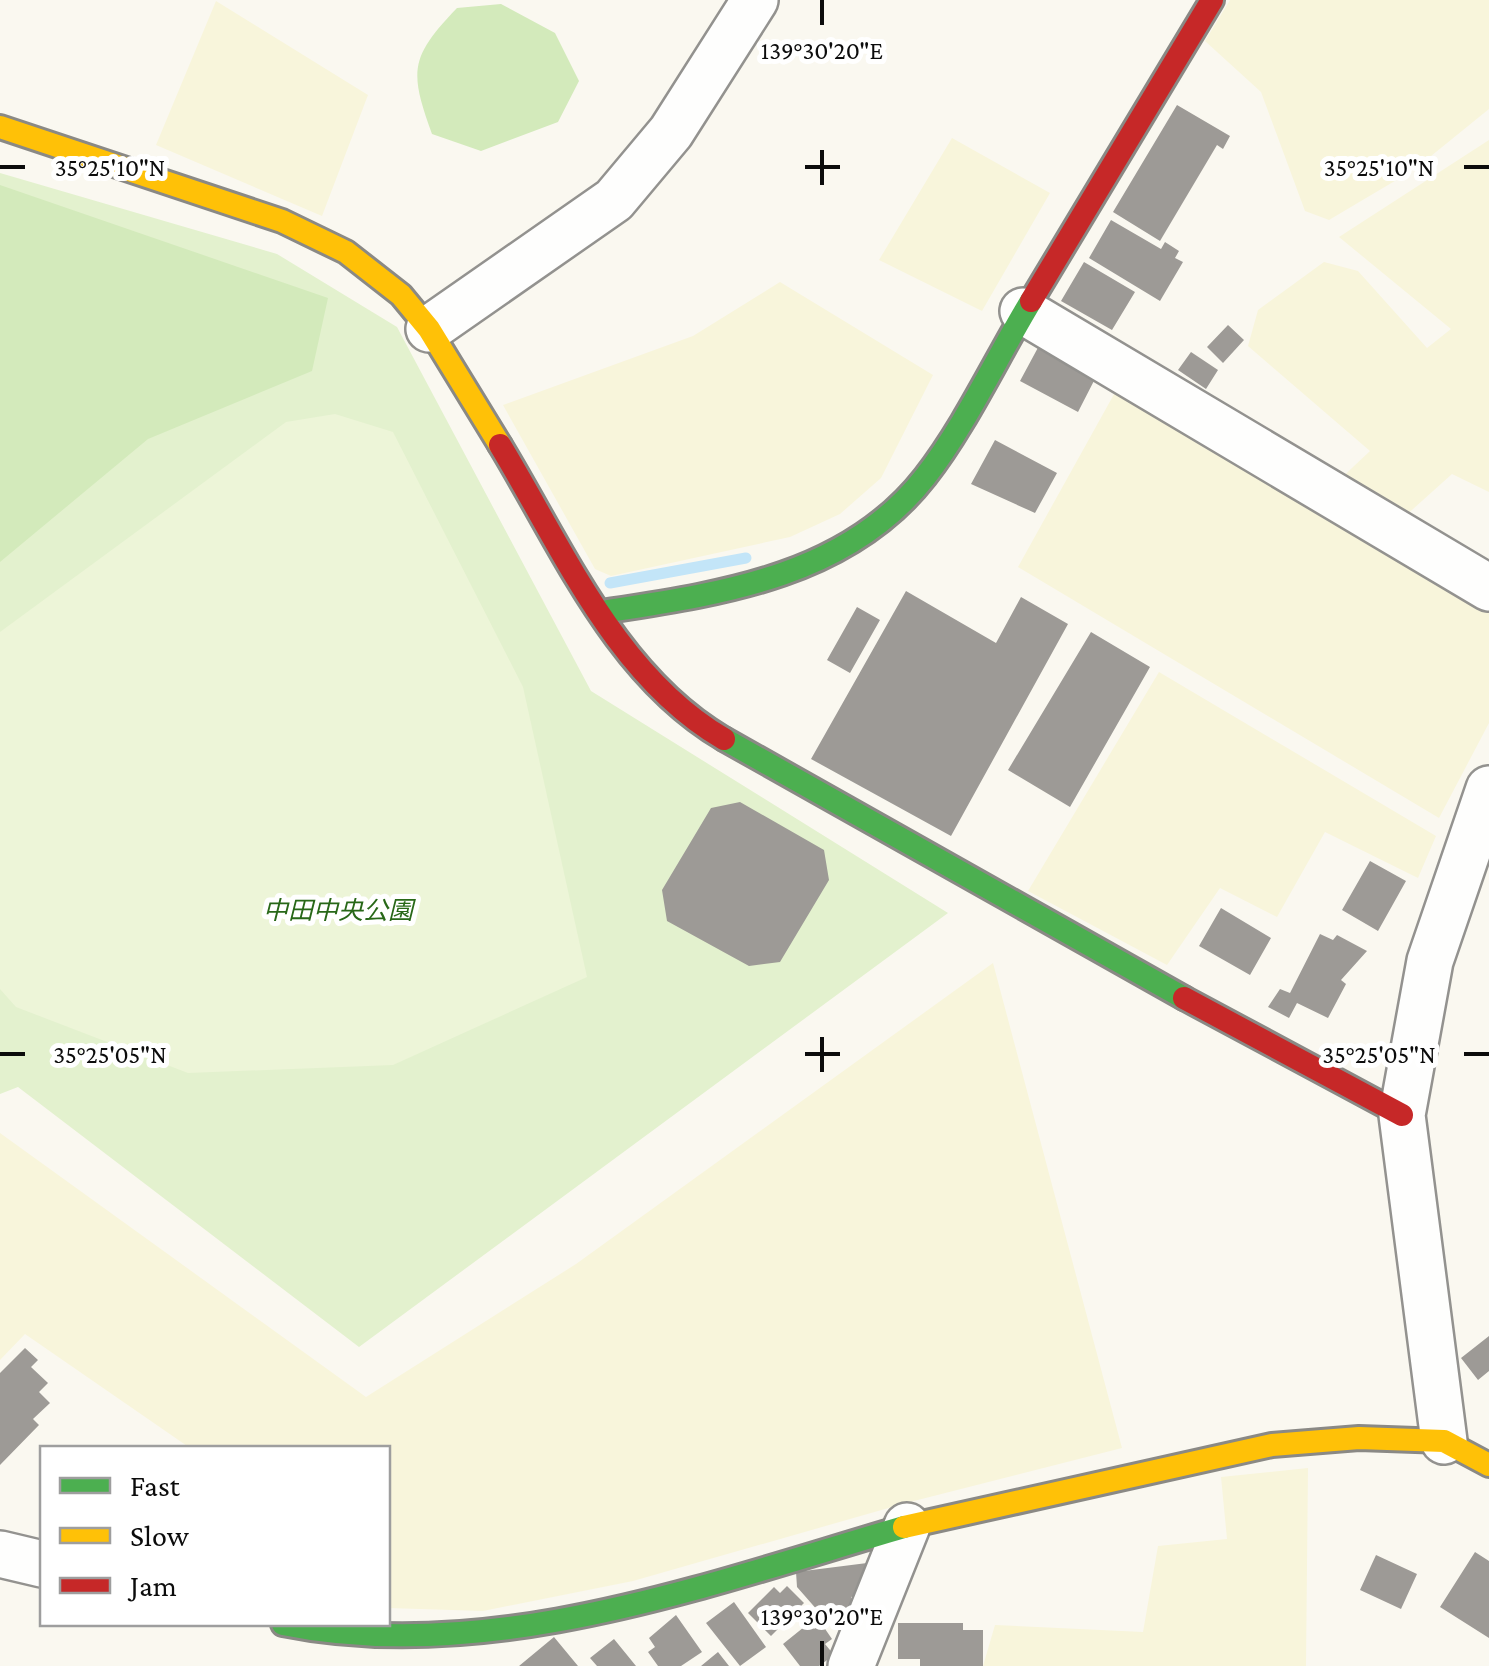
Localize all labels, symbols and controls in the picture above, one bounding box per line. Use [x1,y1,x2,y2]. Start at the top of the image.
text: 139°30'20"E [761,37,883,64]
text: 35°25'10"N [55,154,165,181]
text: 35°25'10"N [1324,154,1434,181]
park label: 中田中央公園 [263,897,416,924]
text: 35°25'05"N [53,1041,167,1068]
text: 35°25'05"N [1322,1041,1436,1068]
legend [40,1446,390,1626]
text: Fast [130,1469,181,1502]
text: Slow [130,1519,190,1552]
text: Jam [127,1569,177,1602]
text: 139°30'20"E [761,1603,883,1630]

